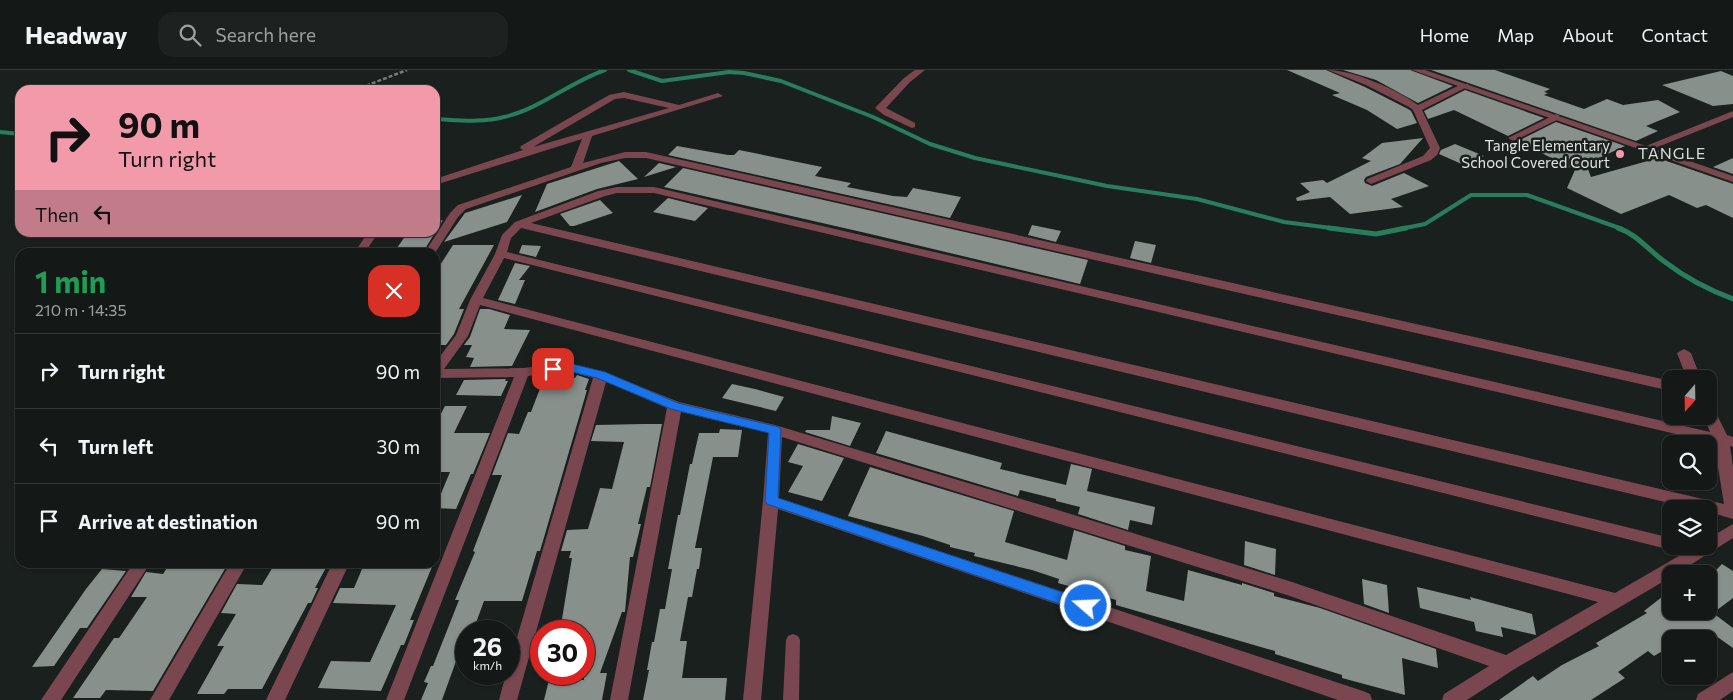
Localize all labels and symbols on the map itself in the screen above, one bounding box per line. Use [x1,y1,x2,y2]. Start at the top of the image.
place label: Tangle Elementary School Covered Court [1461,136,1610,171]
district label: TANGLE [1638,143,1706,162]
marker: Tangle Elementary School Covered Court [1614,148,1626,160]
pin [532,348,574,390]
north arrow [1662,370,1718,425]
position arrow [1059,579,1111,631]
speed limit sign: 30 [530,620,595,685]

